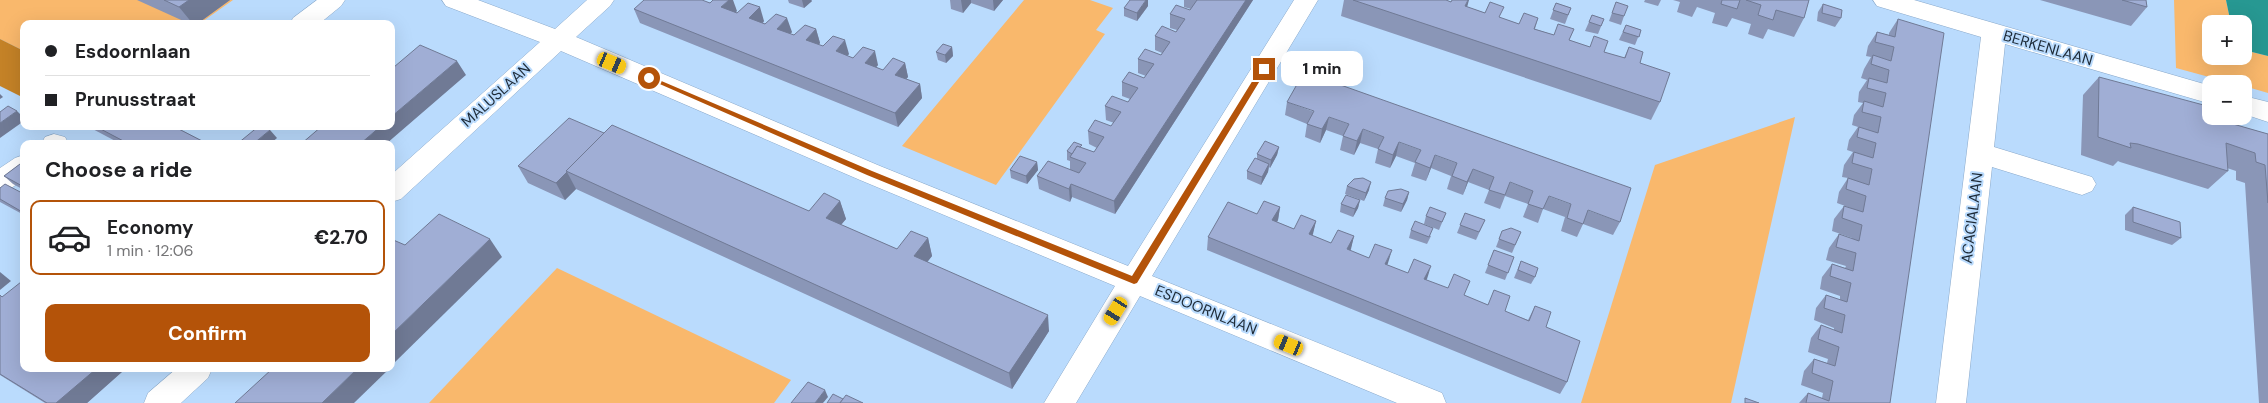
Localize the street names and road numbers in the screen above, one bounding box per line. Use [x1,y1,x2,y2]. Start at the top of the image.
street label: BERKENLAAN [2001,26,2095,70]
street label: MALUSLAAN [457,59,535,131]
street label: ACACIALAAN [1956,171,1988,265]
street label: ESDOORNLAAN [1152,280,1260,340]

